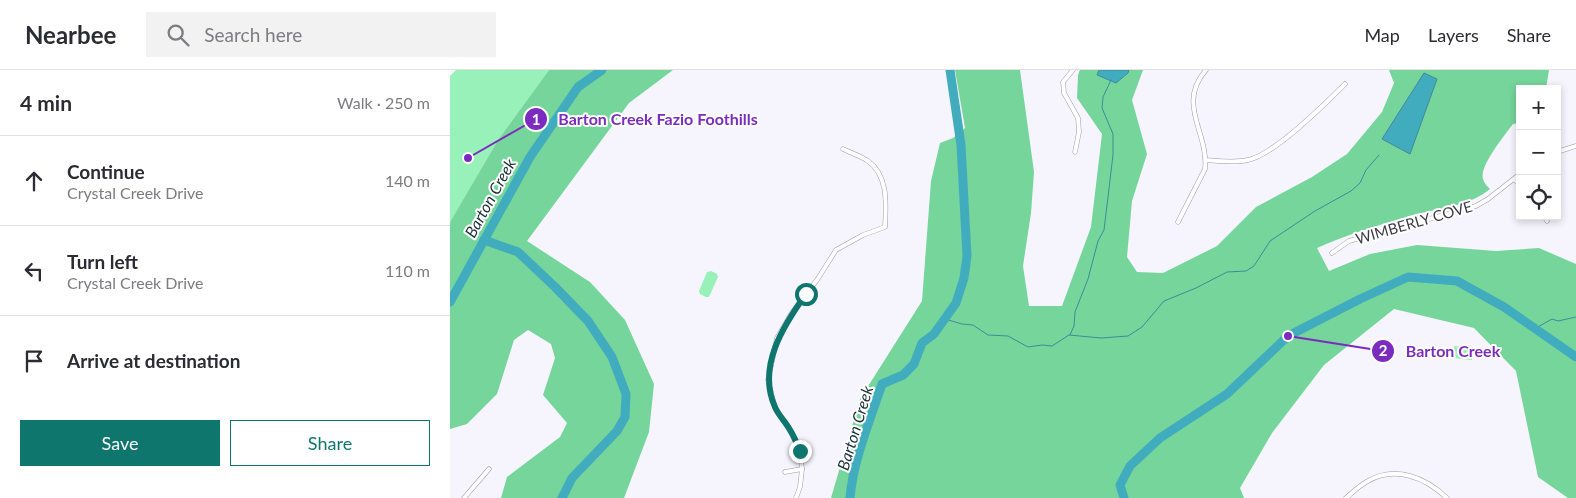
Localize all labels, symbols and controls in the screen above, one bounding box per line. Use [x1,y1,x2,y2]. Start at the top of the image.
search box [146,12,496,57]
text: Nearbee [25,20,116,49]
icon: search [164,21,192,49]
text: Search here [204,23,302,46]
text: Map [1364,24,1400,46]
text: Layers [1428,24,1479,46]
text: Share [1507,24,1551,46]
map controls [1516,85,1561,220]
button: + [1516,85,1561,130]
text: 4 min [20,90,72,115]
text: Walk · 250 m [337,93,430,112]
callout: Barton Creek Fazio Foothills [523,104,768,135]
text: Barton Creek Fazio Foothills [558,109,758,128]
text: 1 [532,110,540,128]
button: − [1516,130,1561,175]
water label: Barton Creek [460,155,519,240]
text: Continue [67,160,145,183]
icon: ahead [20,167,48,195]
text: 140 m [385,171,430,190]
button: locate [1516,175,1561,220]
text: Crystal Creek Drive [67,183,203,202]
street label: WIMBERLY COVE [1353,197,1474,247]
text: Turn left [67,250,138,273]
icon: left [20,257,48,285]
text: 110 m [385,261,430,280]
text: Crystal Creek Drive [67,273,203,292]
route start [795,283,818,306]
callout: Barton Creek [1371,335,1510,366]
text: 2 [1379,341,1388,359]
text: Barton Creek [1406,341,1501,360]
icon: arrive [20,347,48,375]
text: Arrive at destination [67,349,240,372]
water label: Barton Creek [833,383,876,472]
button: Save [20,420,220,466]
button: Share [230,420,430,466]
route end [789,440,812,463]

